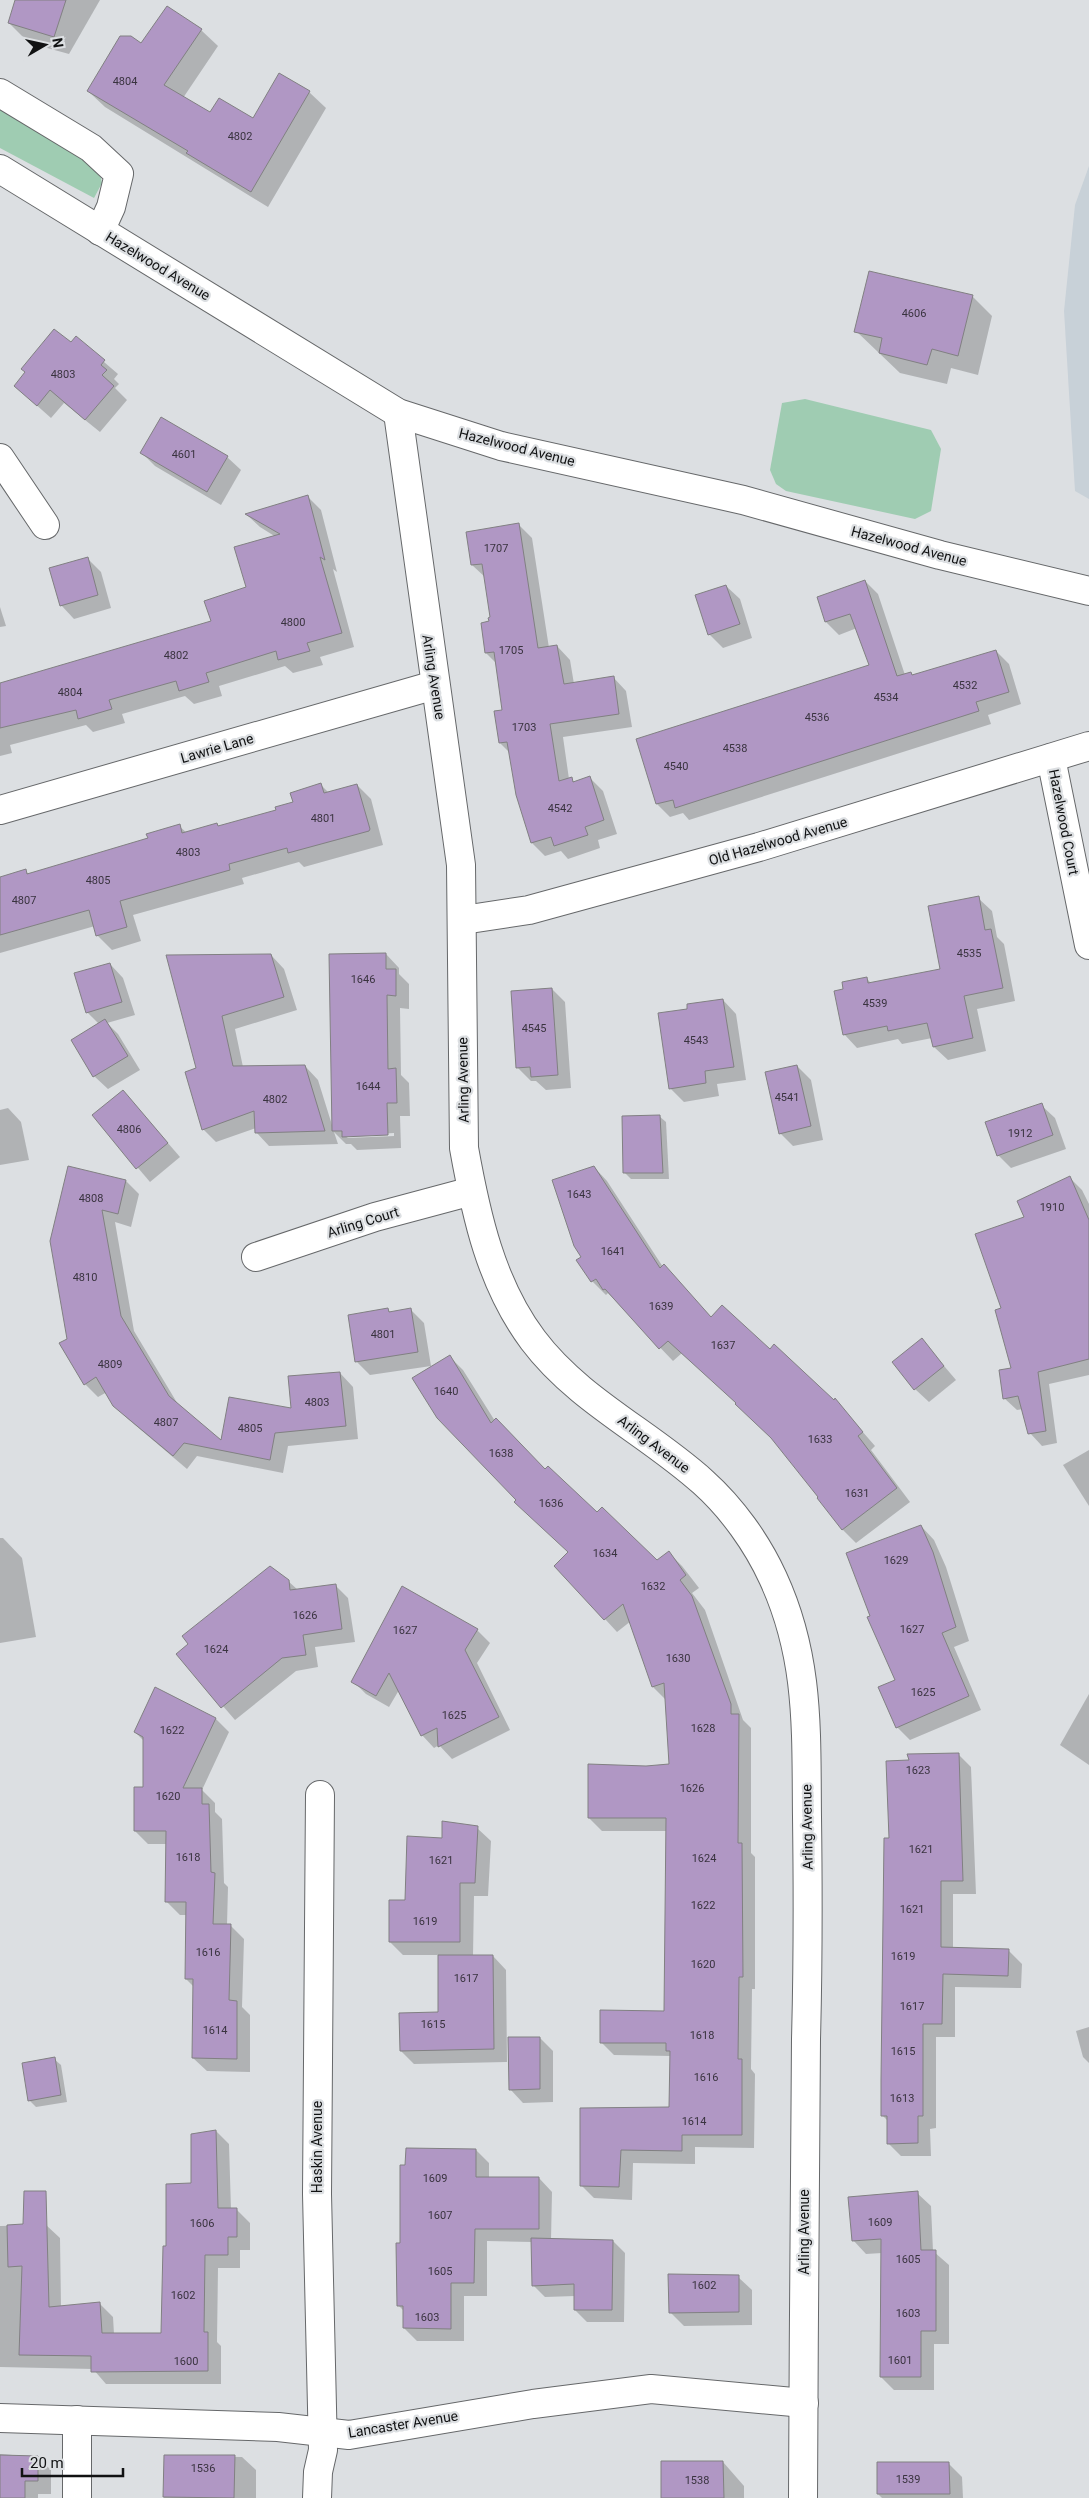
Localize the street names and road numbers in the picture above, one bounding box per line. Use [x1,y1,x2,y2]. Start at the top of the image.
street label: Hazelwood Avenue [103,229,213,303]
street label: Hazelwood Avenue [457,425,577,469]
street label: Hazelwood Avenue [850,523,968,569]
street label: Arling Avenue [419,634,449,720]
street label: Lawrie Lane [179,730,255,766]
street label: Hazelwood Court [1046,768,1082,877]
street label: Old Hazelwood Avenue [707,814,849,868]
street label: Arling Avenue [454,1037,472,1123]
street label: Arling Court [325,1203,401,1241]
street label: Arling Avenue [615,1412,693,1476]
street label: Arling Avenue [798,1784,816,1870]
street label: Haskin Avenue [309,2101,325,2193]
street label: Arling Avenue [796,2189,812,2275]
street label: Lancaster Avenue [347,2407,459,2441]

